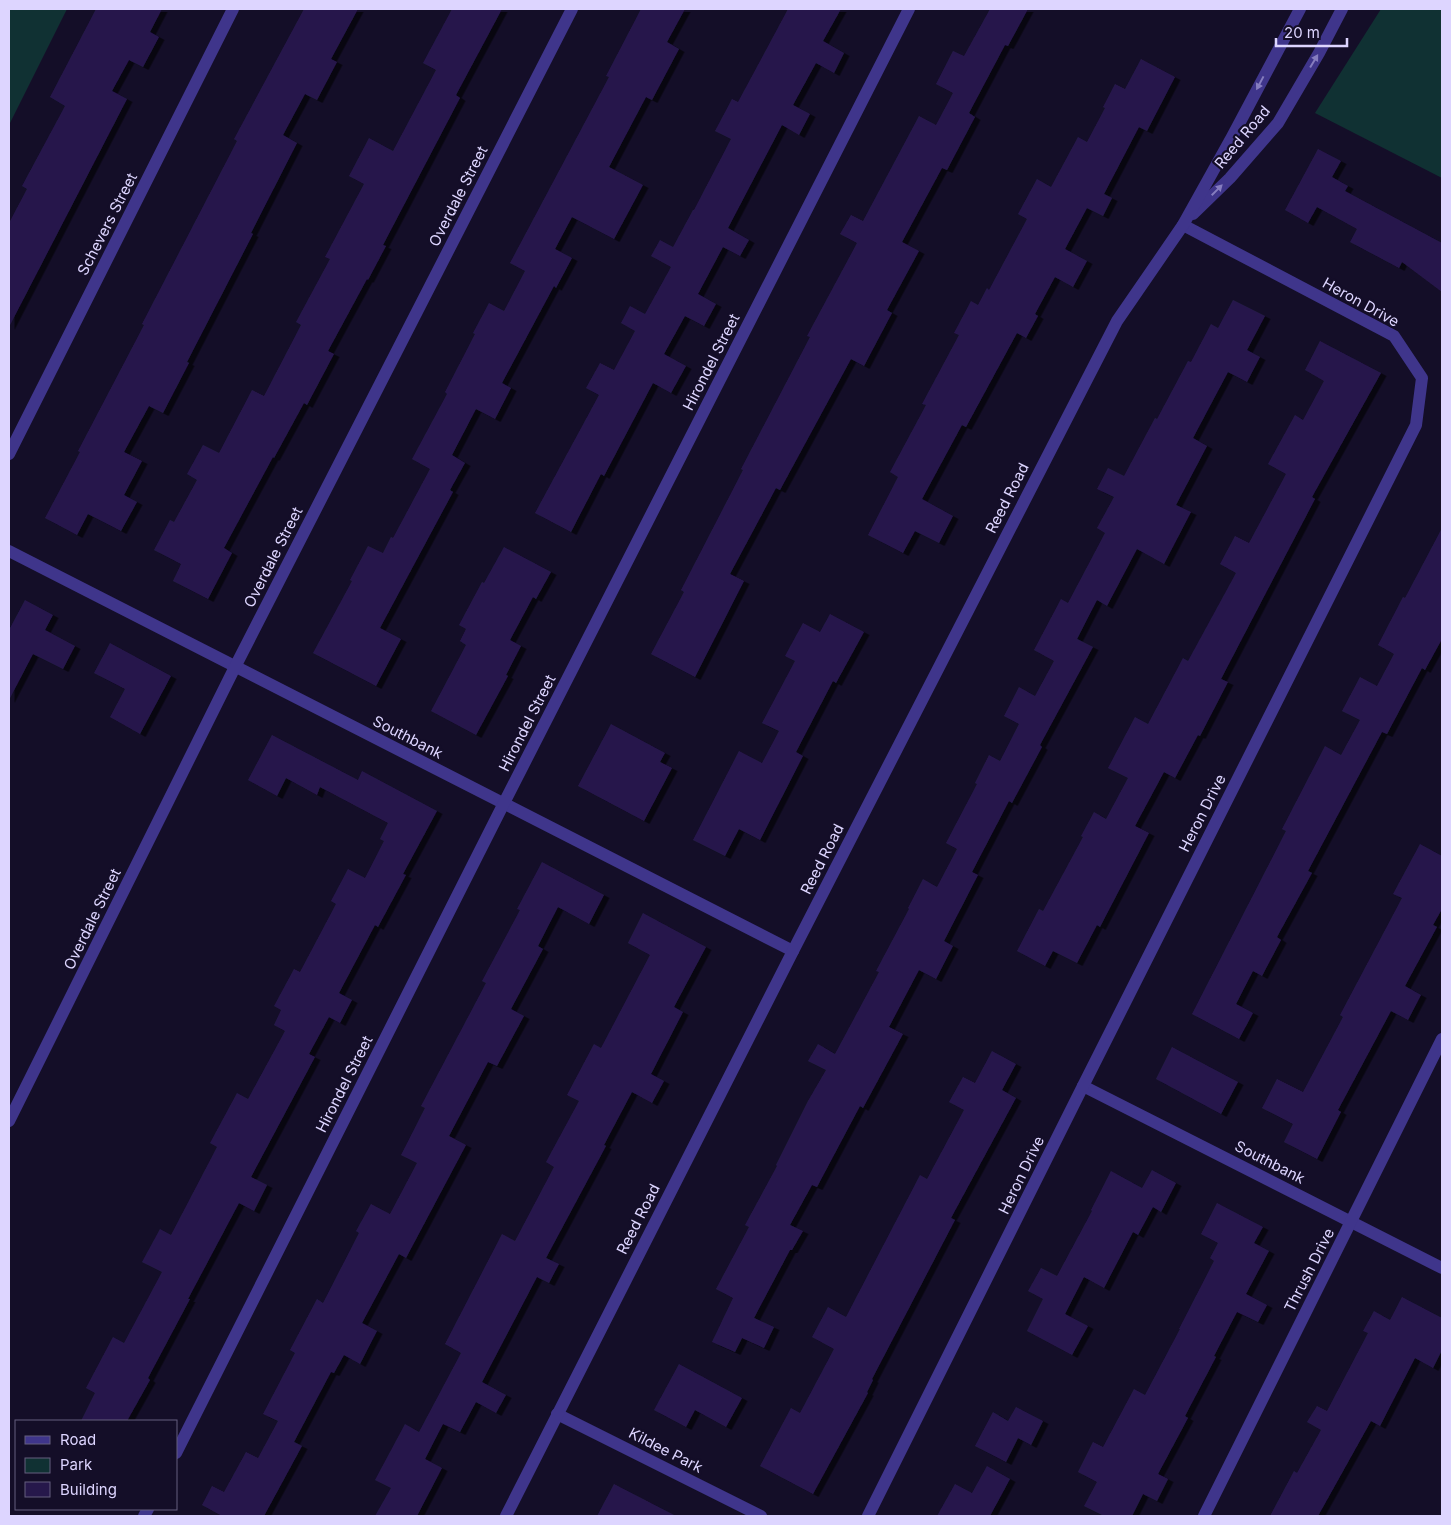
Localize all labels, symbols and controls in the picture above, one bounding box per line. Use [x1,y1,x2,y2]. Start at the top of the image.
scale bar [1276,15,1347,47]
text: 20 m [1284,23,1320,42]
one-way arrow [1310,55,1319,68]
one-way arrow [1256,76,1264,90]
street label: Reed Road [1210,102,1274,172]
street label: Overdale Street [425,142,492,249]
street label: Schevers Street [73,169,141,278]
one-way arrow [1211,185,1223,197]
street label: Heron Drive [1319,273,1403,331]
street label: Hirondel Street [678,310,744,414]
street label: Reed Road [981,460,1033,536]
street label: Overdale Street [240,503,307,610]
street label: Hirondel Street [494,671,560,775]
street label: Southbank [370,711,447,763]
street label: Heron Drive [1174,771,1230,855]
street label: Reed Road [796,821,848,897]
street label: Overdale Street [59,865,125,973]
street label: Hirondel Street [311,1032,377,1136]
street label: Heron Drive [994,1133,1048,1217]
street label: Southbank [1232,1136,1309,1188]
street label: Reed Road [612,1181,664,1257]
street label: Thrush Drive [1280,1225,1338,1315]
legend [15,1420,178,1510]
street label: Kildee Park [626,1423,707,1477]
text: Road [60,1430,96,1449]
text: Park [60,1455,93,1474]
text: Building [60,1480,117,1499]

